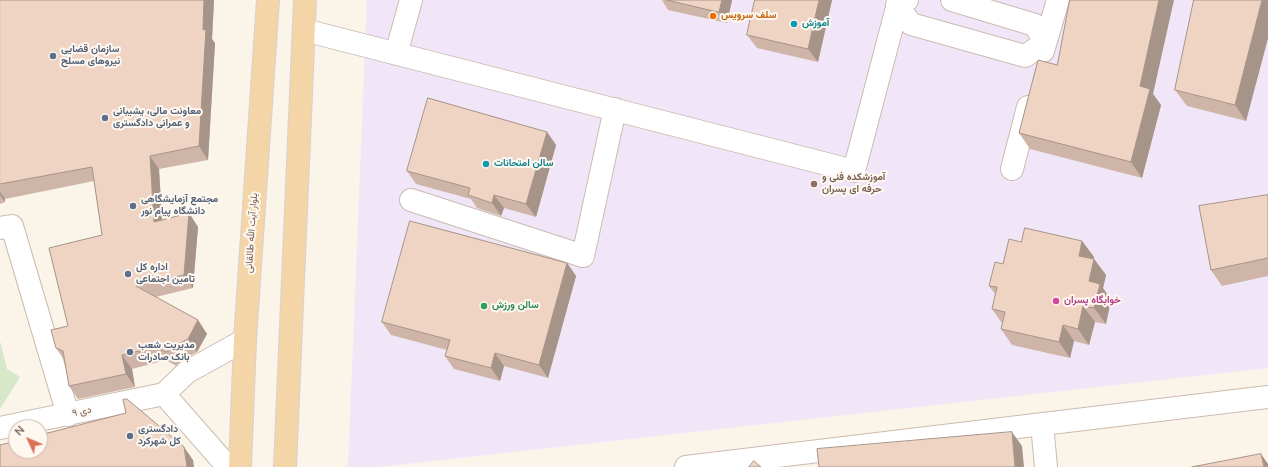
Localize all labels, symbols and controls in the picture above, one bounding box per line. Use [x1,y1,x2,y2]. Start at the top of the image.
place label: سلف سرویس [721,10,776,22]
marker: سلف سرویس [708,11,718,21]
place label: آموزش [802,18,829,30]
marker: آموزش [789,19,799,29]
place label: سازمان قضایی نیروهای مسلح [61,44,120,68]
marker: سازمان قضایی نیروهای مسلح [48,51,58,61]
place label: معاونت مالی، پشیبانی و عمرانی دادگستری [113,106,201,130]
marker: معاونت مالی، پشیبانی و عمرانی دادگستری [100,113,110,123]
place label: سالن امتحانات [494,158,554,170]
marker: سالن امتحانات [481,159,491,169]
place label: آموزشکده فنی و حرفه ای پسران [822,172,885,196]
marker: آموزشکده فنی و حرفه ای پسران [809,179,819,189]
street label: بلوار آیت الله طالقانی [243,193,261,273]
place label: مجتمع آزمایشگاهی دانشگاه پیام نور [141,194,218,218]
marker: مجتمع آزمایشگاهی دانشگاه پیام نور [128,201,138,211]
place label: اداره کل تامین اجتماعی [136,262,195,286]
marker: اداره کل تامین اجتماعی [123,269,133,279]
place label: خوابگاه پسران [1064,295,1121,307]
marker: خوابگاه پسران [1051,296,1061,306]
place label: سالن ورزش [492,300,539,312]
marker: سالن ورزش [479,301,489,311]
place label: مدیریت شعب بانک صادرات [138,340,195,364]
marker: مدیریت شعب بانک صادرات [125,347,135,357]
street label: ۹ دی [71,404,93,420]
north arrow [8,419,48,459]
text: N [11,423,28,439]
place label: دادگستری کل شهرکرد [138,424,181,448]
marker: دادگستری کل شهرکرد [125,431,135,441]

